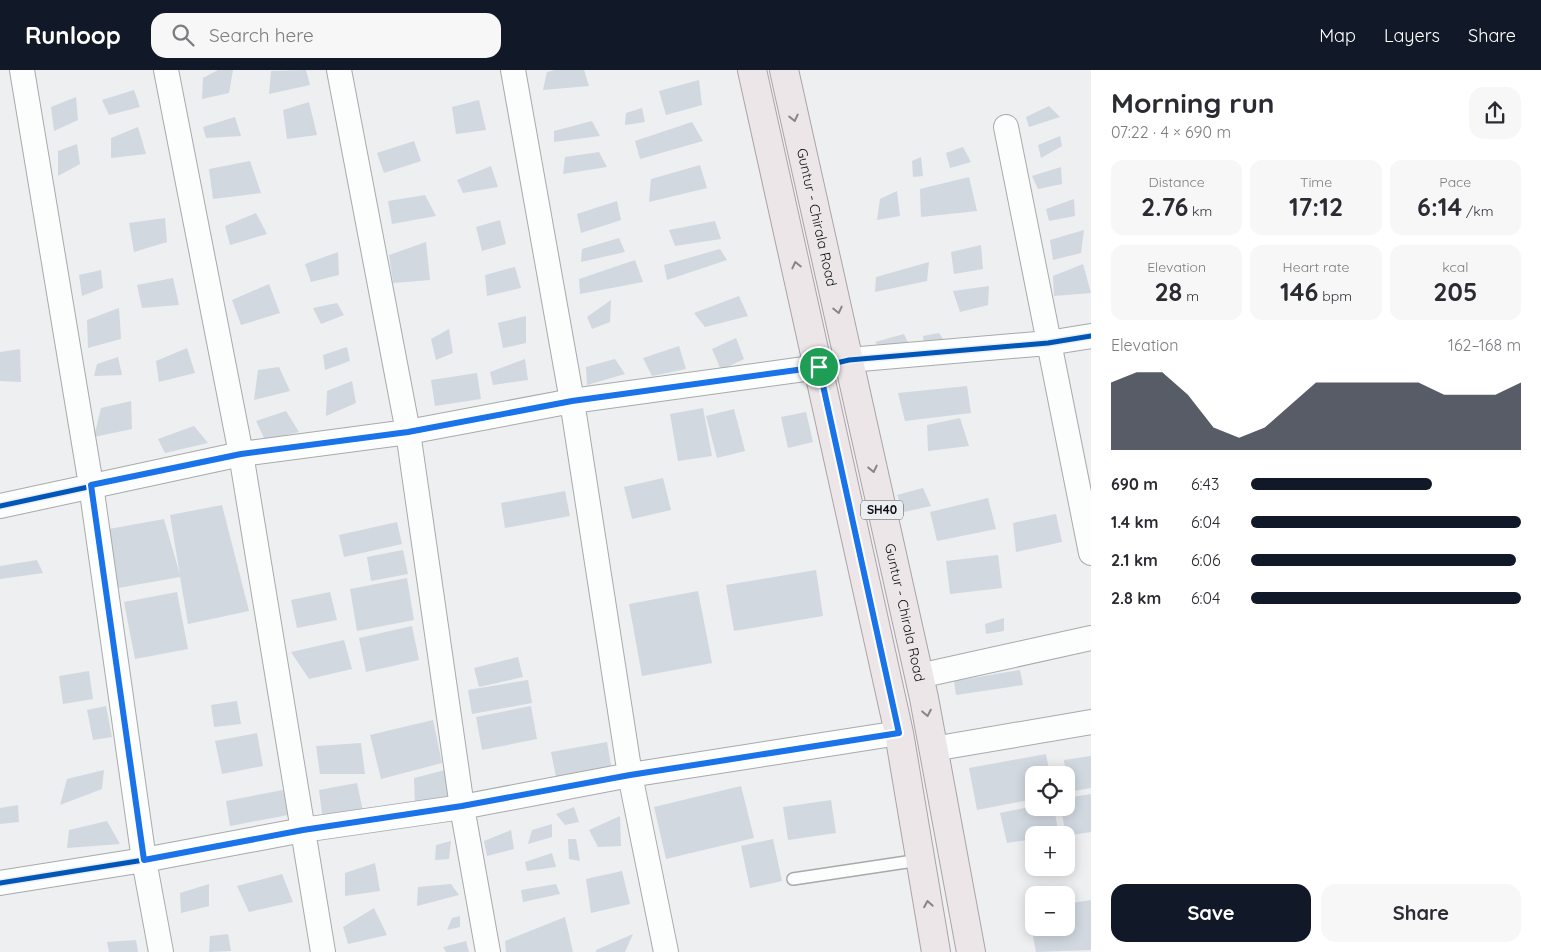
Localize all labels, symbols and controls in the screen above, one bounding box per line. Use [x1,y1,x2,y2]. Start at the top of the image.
search box [151,13,501,58]
text: Runloop [25,20,121,50]
icon: search [169,21,197,49]
text: Search here [209,23,314,47]
text: Map [1319,24,1356,47]
text: Layers [1384,24,1440,47]
text: Share [1468,24,1516,47]
text: Morning run [1111,85,1275,120]
button: share [1469,87,1521,139]
one-way arrow [788,113,799,122]
text: 07:22 · 4 × 690 m [1111,122,1231,142]
street label: Guntur - Chirala Road [793,147,841,288]
text: Distance [1149,173,1205,191]
text: Time [1300,173,1332,191]
text: Pace [1439,173,1471,191]
text: 2.76 [1141,191,1188,222]
text: 17:12 [1289,191,1343,222]
text: 6:14 [1417,191,1462,222]
text: km [1188,202,1212,220]
text: /km [1462,202,1494,220]
text: Elevation [1147,258,1206,276]
text: Heart rate [1283,258,1349,276]
text: kcal [1442,258,1468,276]
one-way arrow [791,261,802,270]
text: 28 [1154,276,1182,307]
text: 146 [1280,276,1318,307]
text: 205 [1433,276,1477,307]
text: m [1182,287,1199,305]
text: bpm [1318,287,1352,305]
one-way arrow [832,306,843,315]
text: Elevation [1111,335,1178,355]
text: 162–168 m [1448,335,1521,355]
pin [798,346,840,388]
icon: arrive [805,353,833,381]
one-way arrow [867,465,878,473]
text: 690 m [1111,474,1158,494]
text: 6:43 [1191,474,1219,494]
road number: SH40 [861,500,903,520]
text: 1.4 km [1111,512,1158,532]
text: 6:04 [1191,512,1221,532]
street label: Guntur - Chirala Road [881,542,929,684]
text: 2.1 km [1111,550,1158,570]
text: 6:06 [1191,550,1221,570]
text: 2.8 km [1111,588,1161,608]
text: 6:04 [1191,588,1221,608]
one-way arrow [921,709,931,717]
map controls [1025,766,1075,936]
button: locate [1025,766,1075,816]
button: + [1025,826,1075,876]
button: Save [1111,884,1311,942]
button: Share [1321,884,1521,942]
button: − [1025,886,1075,936]
one-way arrow [923,900,933,908]

